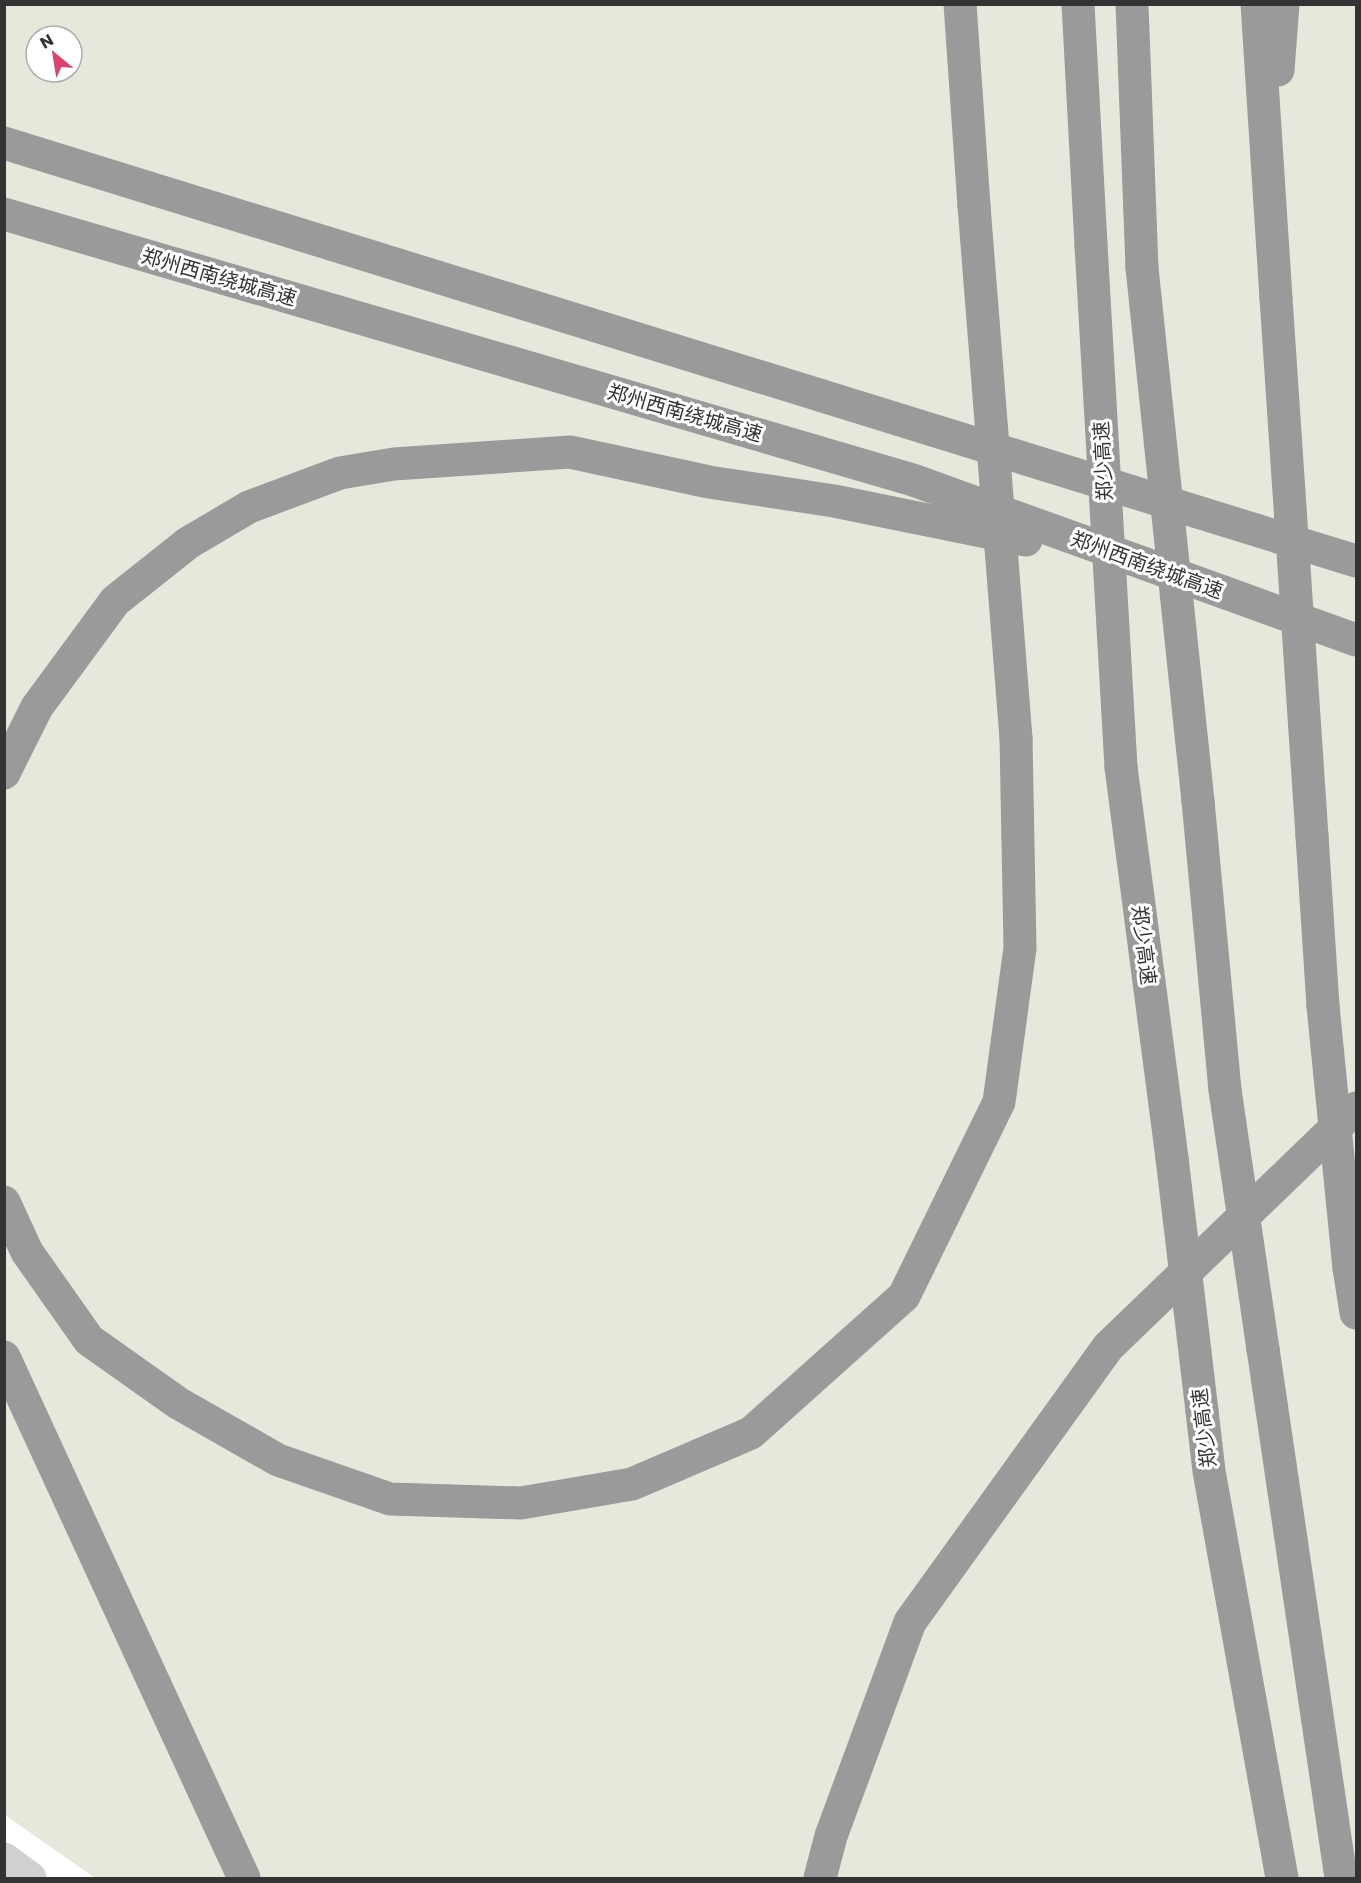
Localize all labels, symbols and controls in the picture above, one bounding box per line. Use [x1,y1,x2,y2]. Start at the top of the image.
north arrow [24,24,84,84]
text: N [36,28,58,54]
street label: 郑州西南绕城高速 [138,241,300,313]
street label: 郑州西南绕城高速 [604,377,766,449]
street label: 郑少高速 [1087,420,1119,502]
street label: 郑州西南绕城高速 [1067,524,1227,606]
street label: 郑少高速 [1125,904,1163,986]
street label: 郑少高速 [1185,1387,1223,1469]

